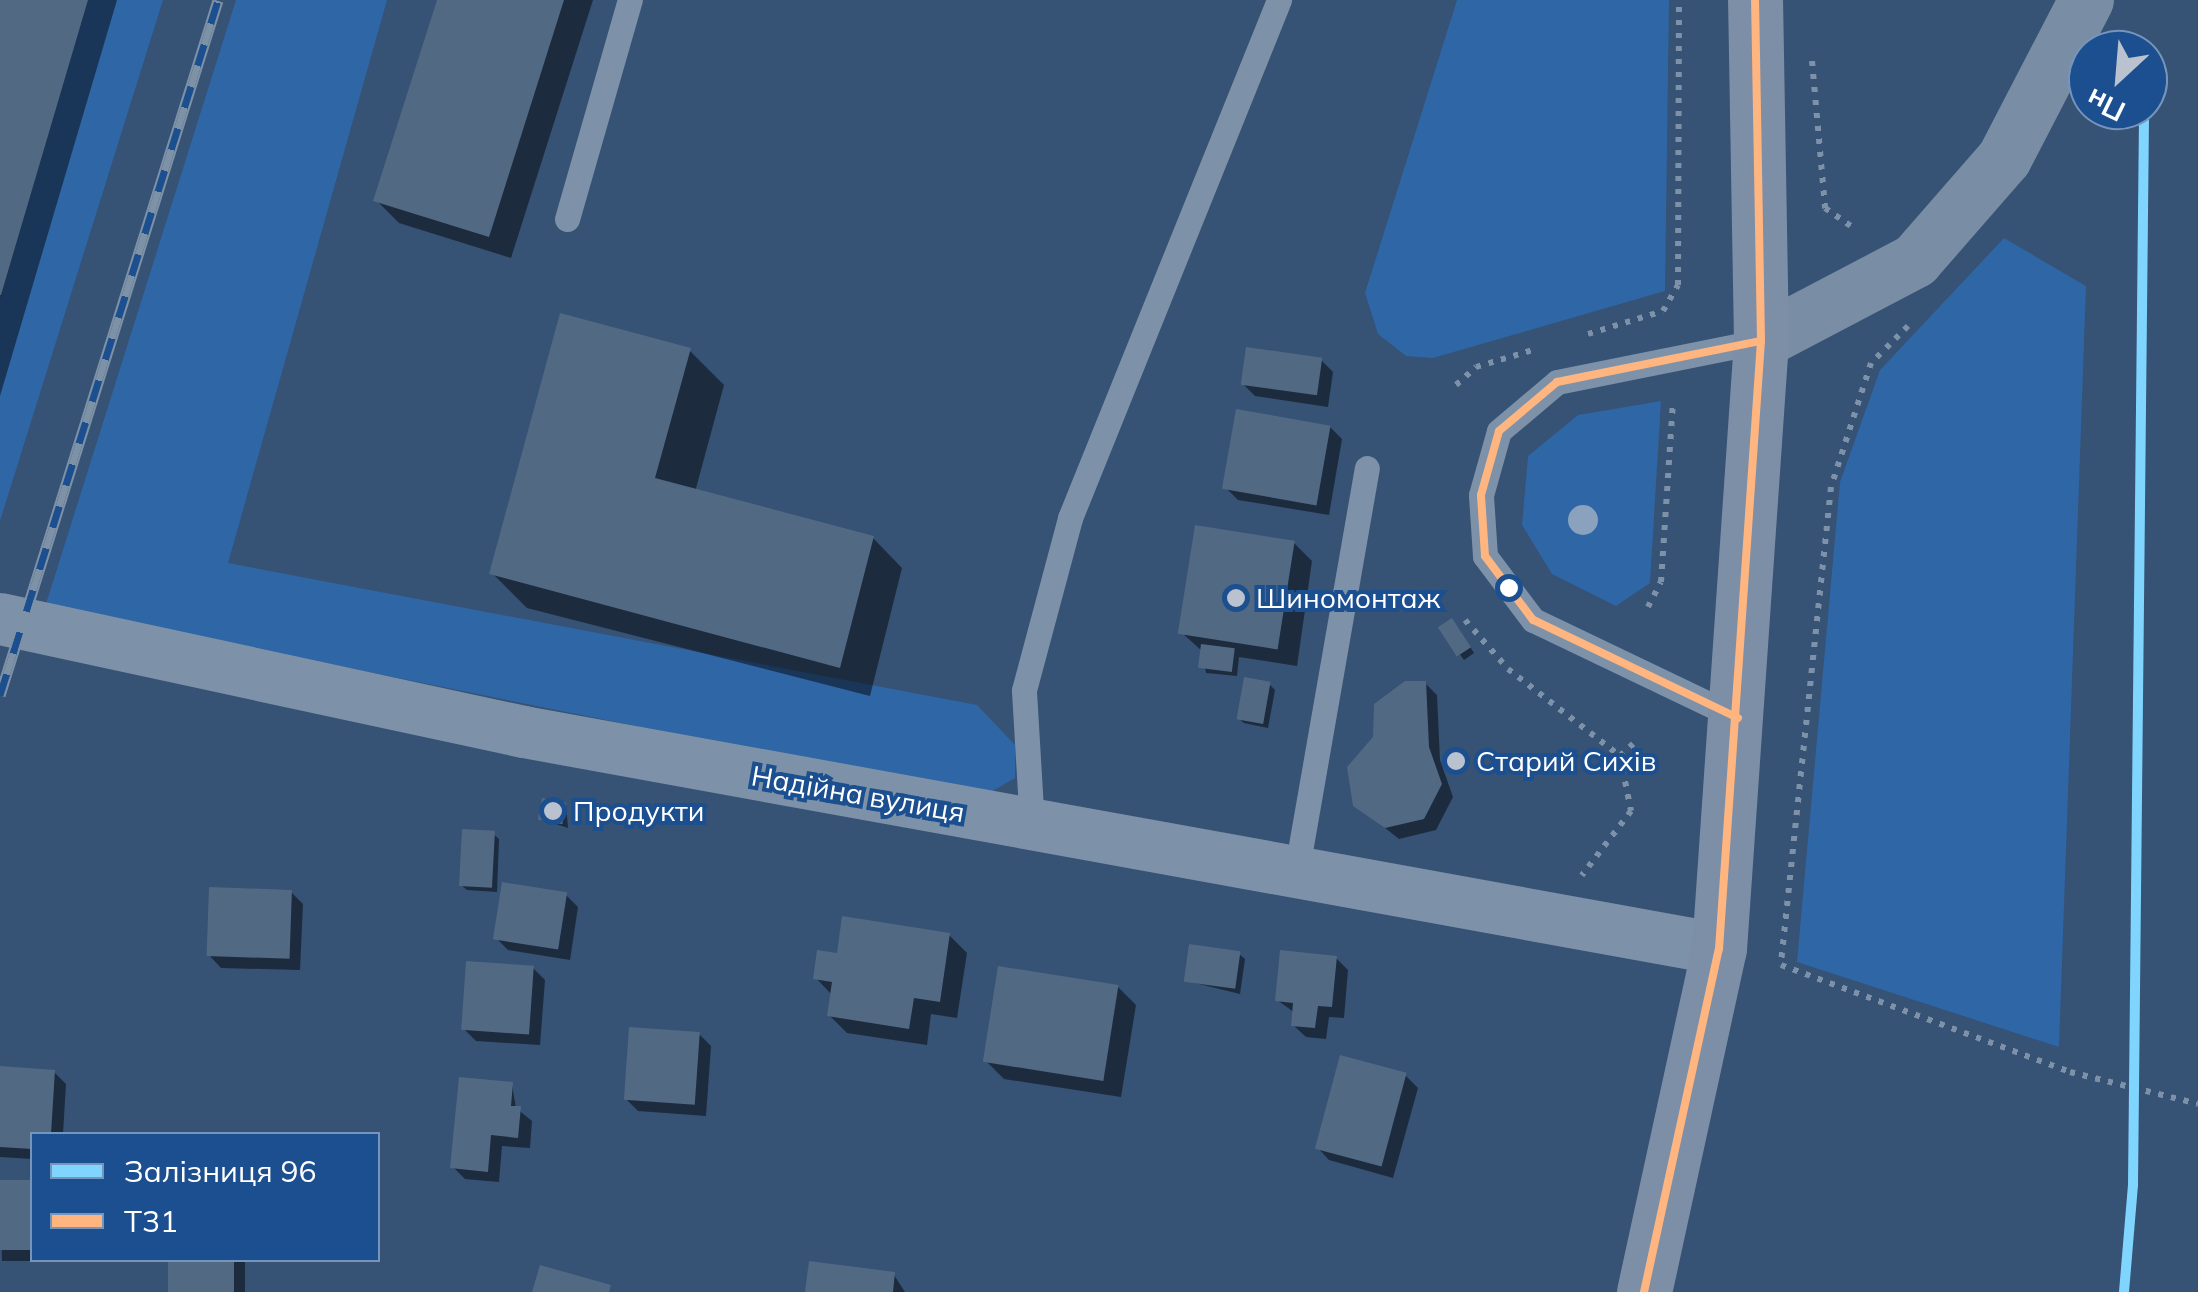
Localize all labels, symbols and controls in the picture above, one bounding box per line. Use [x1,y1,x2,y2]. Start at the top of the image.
north arrow [2068,30,2168,130]
text: Пн [2080,81,2131,130]
unlabelled marker [1499,578,1519,598]
place label: Шиномонтаж [1256,581,1440,615]
marker: Шиномонтаж [1225,587,1247,609]
place label: Старий Сихів [1476,744,1656,778]
marker: Старий Сихів [1445,750,1467,772]
street label: Надійна вулиця [749,759,967,829]
place label: Продукти [573,794,704,828]
marker: Продукти [542,800,564,822]
legend [30,1132,380,1262]
text: Залізниця 96 [124,1152,317,1190]
text: Т31 [124,1202,178,1240]

